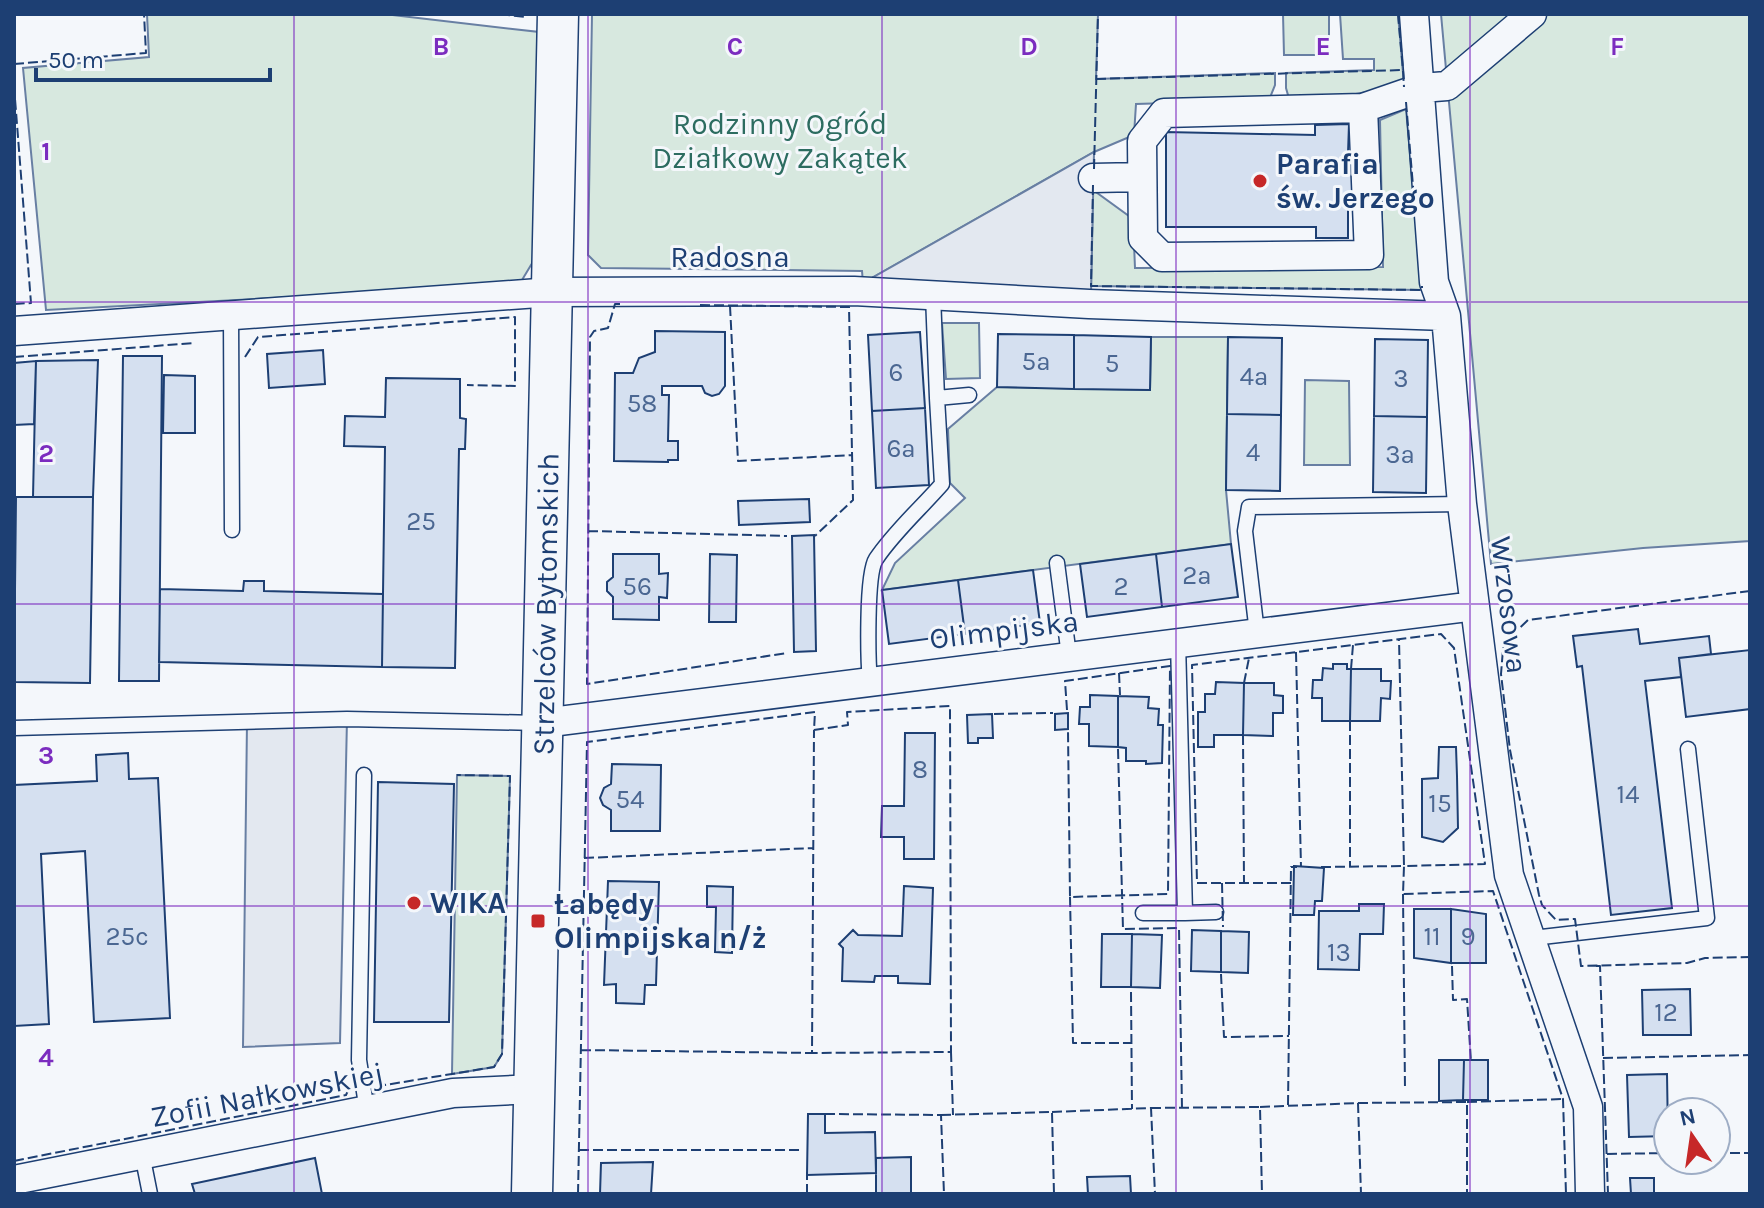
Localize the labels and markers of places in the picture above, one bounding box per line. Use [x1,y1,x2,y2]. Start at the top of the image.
place label: Parafia św. Jerzego [1276,146,1435,216]
marker: Parafia św. Jerzego [1251,172,1269,190]
place label: WIKA [430,885,506,921]
place label: Łabędy Olimpijska n/ż [554,886,767,956]
marker: WIKA [405,894,423,912]
marker: Łabędy Olimpijska n/ż [529,912,547,930]

